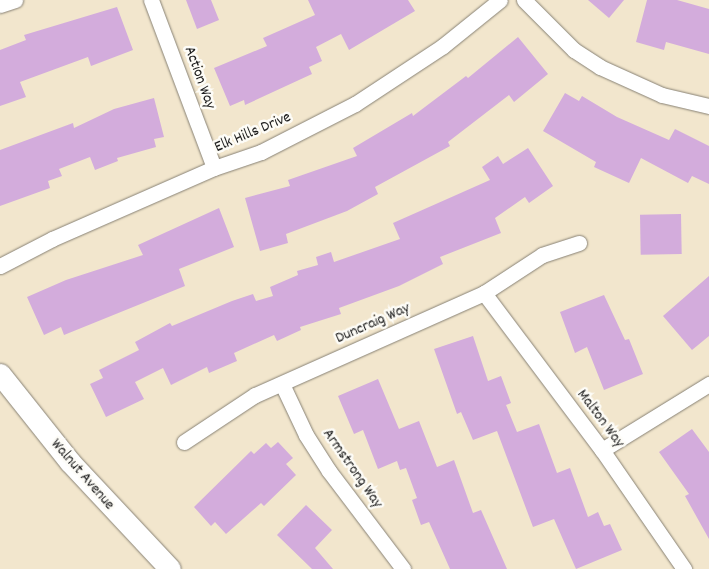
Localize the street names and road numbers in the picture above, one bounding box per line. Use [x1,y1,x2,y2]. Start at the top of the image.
street label: Action Way [179,44,219,112]
street label: Elk Hills Drive [212,108,294,158]
street label: Duncraig Way [333,299,413,349]
street label: Malton Way [572,386,628,452]
street label: Armstrong Way [318,426,386,512]
street label: Walnut Avenue [46,435,118,515]

